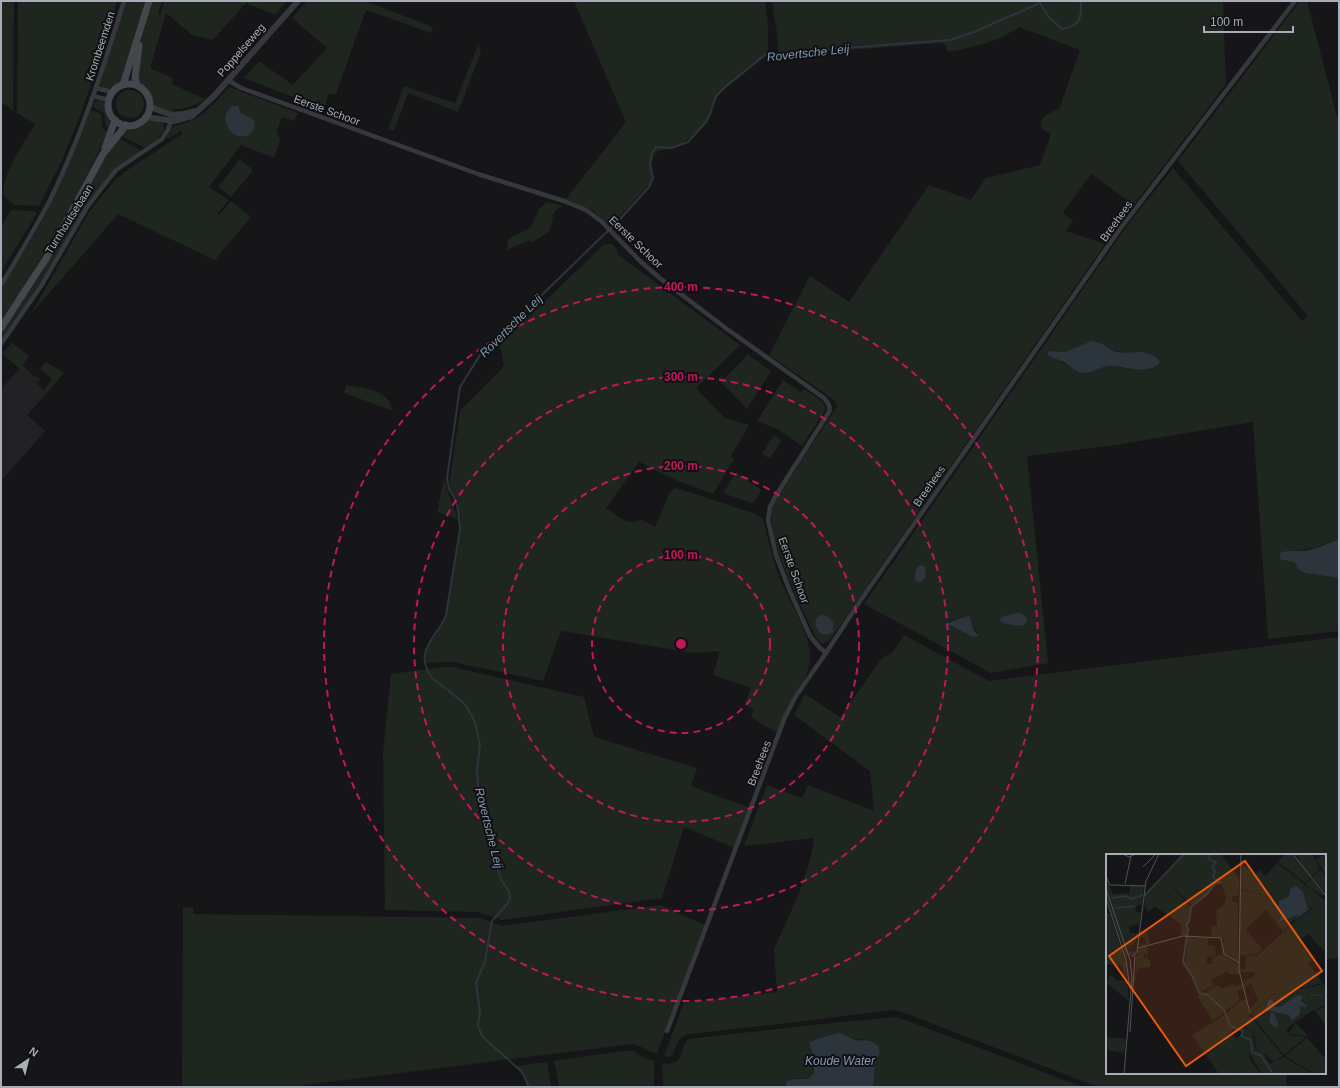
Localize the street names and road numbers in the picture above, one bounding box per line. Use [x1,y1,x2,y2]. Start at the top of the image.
street label: Krombeemden [83,10,117,82]
street label: Poppelseweg [215,21,267,79]
street label: Eerste Schoor [292,92,362,128]
street label: Turnhoutsebaan [43,182,95,256]
street label: Breehees [1097,198,1135,244]
street label: Eerste Schoor [607,213,665,271]
street label: Breehees [911,463,948,509]
street label: Eerste Schoor [776,535,812,605]
street label: Breehees [745,738,773,787]

